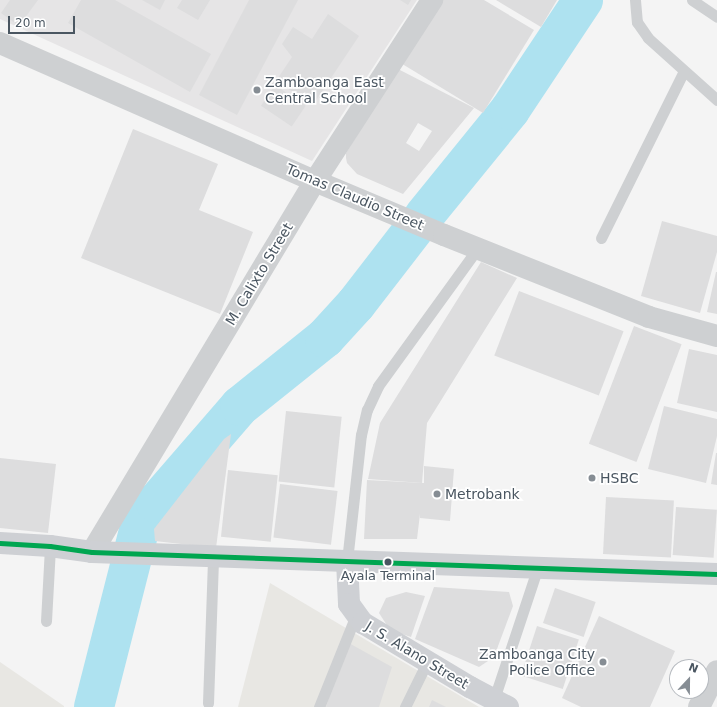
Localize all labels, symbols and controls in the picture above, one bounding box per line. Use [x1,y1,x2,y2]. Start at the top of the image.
scale bar [10,8,77,34]
text: 20 m [15,16,46,30]
place label: Zamboanga East Central School [265,74,384,106]
marker: Zamboanga East Central School [252,85,262,95]
street label: Tomas Claudio Street [284,160,426,234]
street label: M. Calixto Street [222,220,296,328]
place label: HSBC [600,470,639,486]
marker: HSBC [587,473,597,483]
place label: Metrobank [445,486,520,502]
marker: Metrobank [432,489,442,499]
marker: Ayala Terminal [383,557,393,567]
place label: Ayala Terminal [341,568,435,584]
street label: J. S. Alano Street [362,618,472,692]
place label: Zamboanga City Police Office [479,646,595,678]
marker: Zamboanga City Police Office [598,657,608,667]
north arrow [669,659,709,699]
text: N [687,661,700,676]

